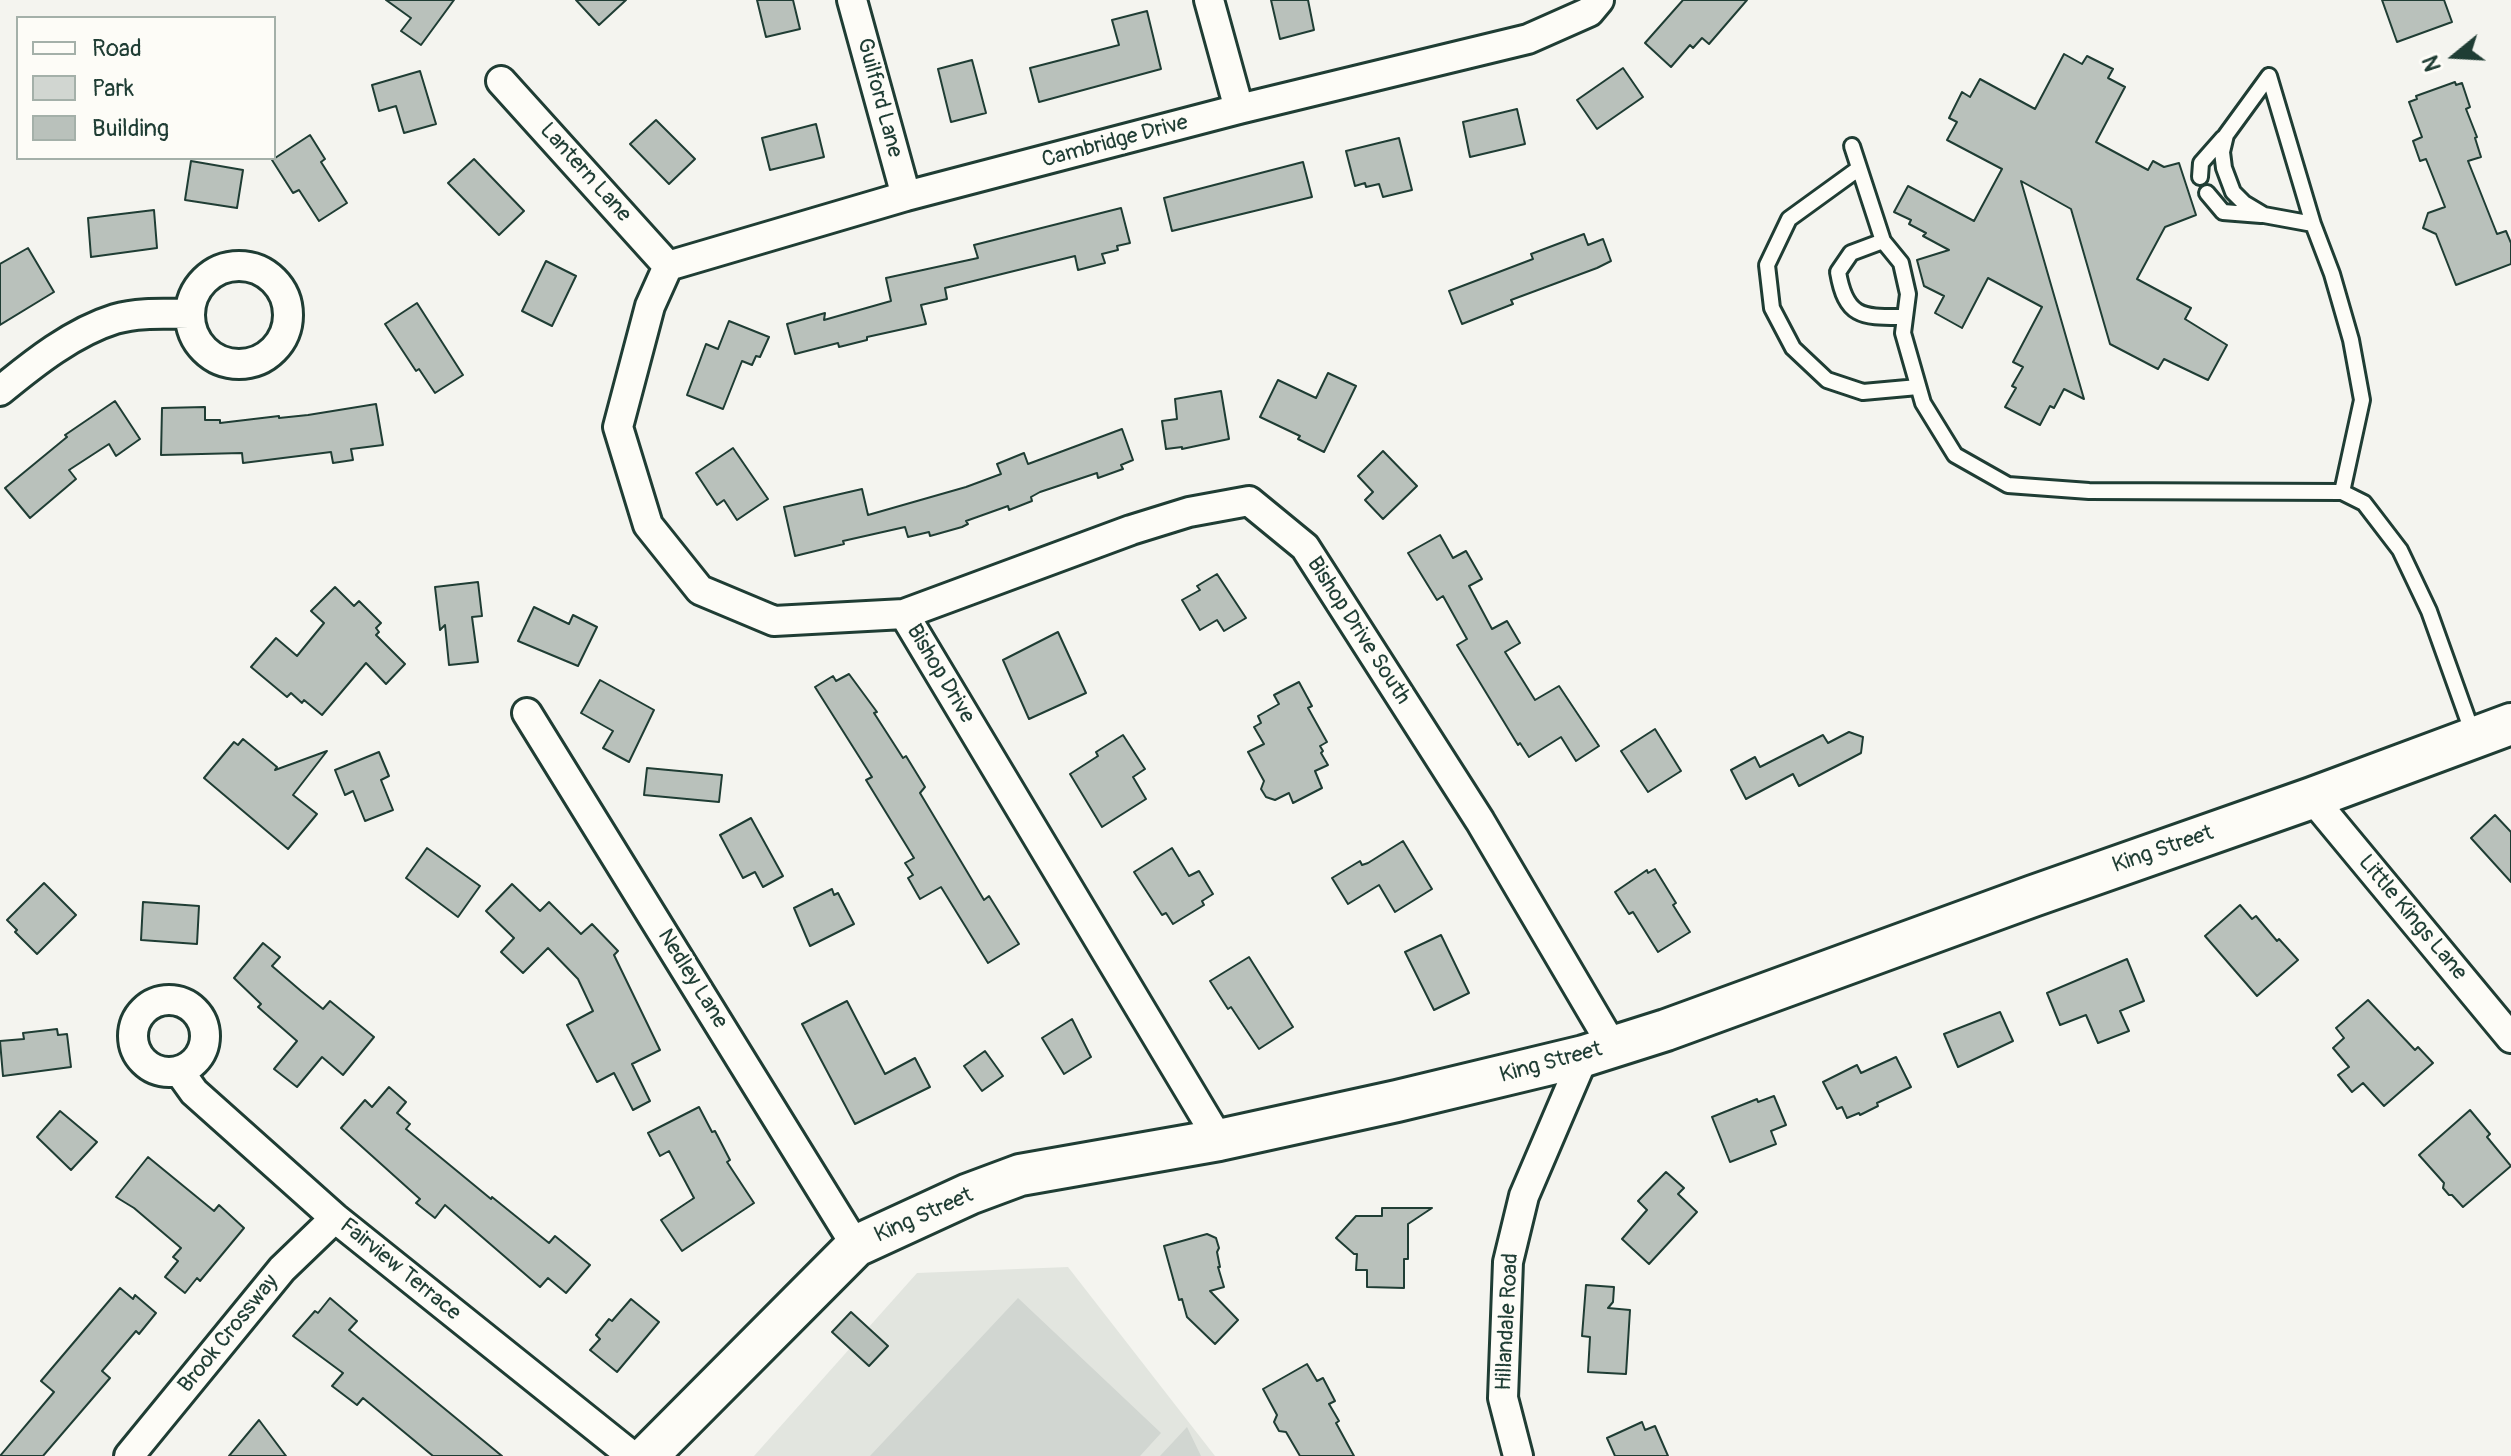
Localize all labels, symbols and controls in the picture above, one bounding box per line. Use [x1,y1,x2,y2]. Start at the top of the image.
legend [16,16,276,160]
north arrow [2415,16,2495,96]
text: Road [92,34,142,63]
street label: Guilford Lane [850,35,908,161]
text: N [2417,52,2448,75]
text: Park [92,74,134,103]
street label: Cambridge Drive [1039,110,1191,174]
text: Building [92,114,169,143]
street label: Lantern Lane [534,118,636,228]
street label: Bishop Drive South [1301,552,1415,710]
street label: Bishop Drive [900,620,980,728]
street label: King Street [2109,820,2217,880]
street label: Little Kings Lane [2352,850,2472,986]
street label: Nedley Lane [651,925,733,1033]
street label: King Street [1497,1037,1605,1089]
street label: King Street [871,1183,977,1249]
street label: Fairview Terrace [334,1213,466,1327]
street label: Hillandale Road [1491,1253,1525,1391]
street label: Brook Crossway [173,1270,285,1398]

